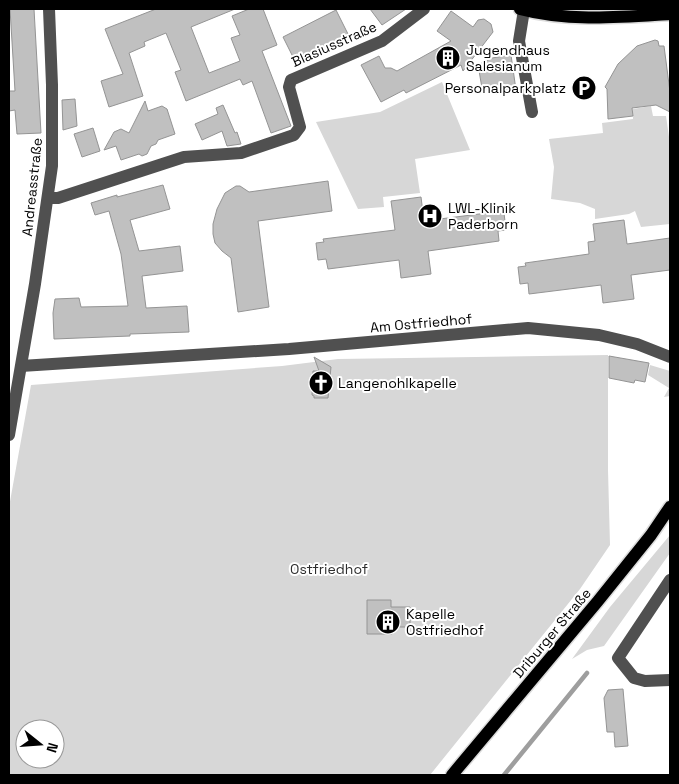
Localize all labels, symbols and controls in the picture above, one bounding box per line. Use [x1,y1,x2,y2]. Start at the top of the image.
street label: Blasiusstraße [289,17,379,71]
place label: Jugendhaus Salesianum [466,41,550,75]
building icon: Jugendhaus Salesianum [435,45,461,71]
parking icon: Personalparkplatz [571,75,597,101]
place label: Personalparkplatz [445,79,566,97]
street label: Andreasstraße [18,137,46,237]
place label: LWL-Klinik Paderborn [448,199,518,233]
hospital icon: LWL-Klinik Paderborn [417,203,443,229]
street label: Am Ostfriedhof [369,310,473,336]
church icon: Langenohlkapelle [308,370,334,396]
place label: Langenohlkapelle [338,374,457,392]
park label: Ostfriedhof [290,560,368,578]
street label: Driburger Straße [509,584,595,682]
place label: Kapelle Ostfriedhof [406,605,484,639]
building icon: Kapelle Ostfriedhof [375,609,401,635]
north arrow [15,719,65,769]
text: N [42,741,62,755]

